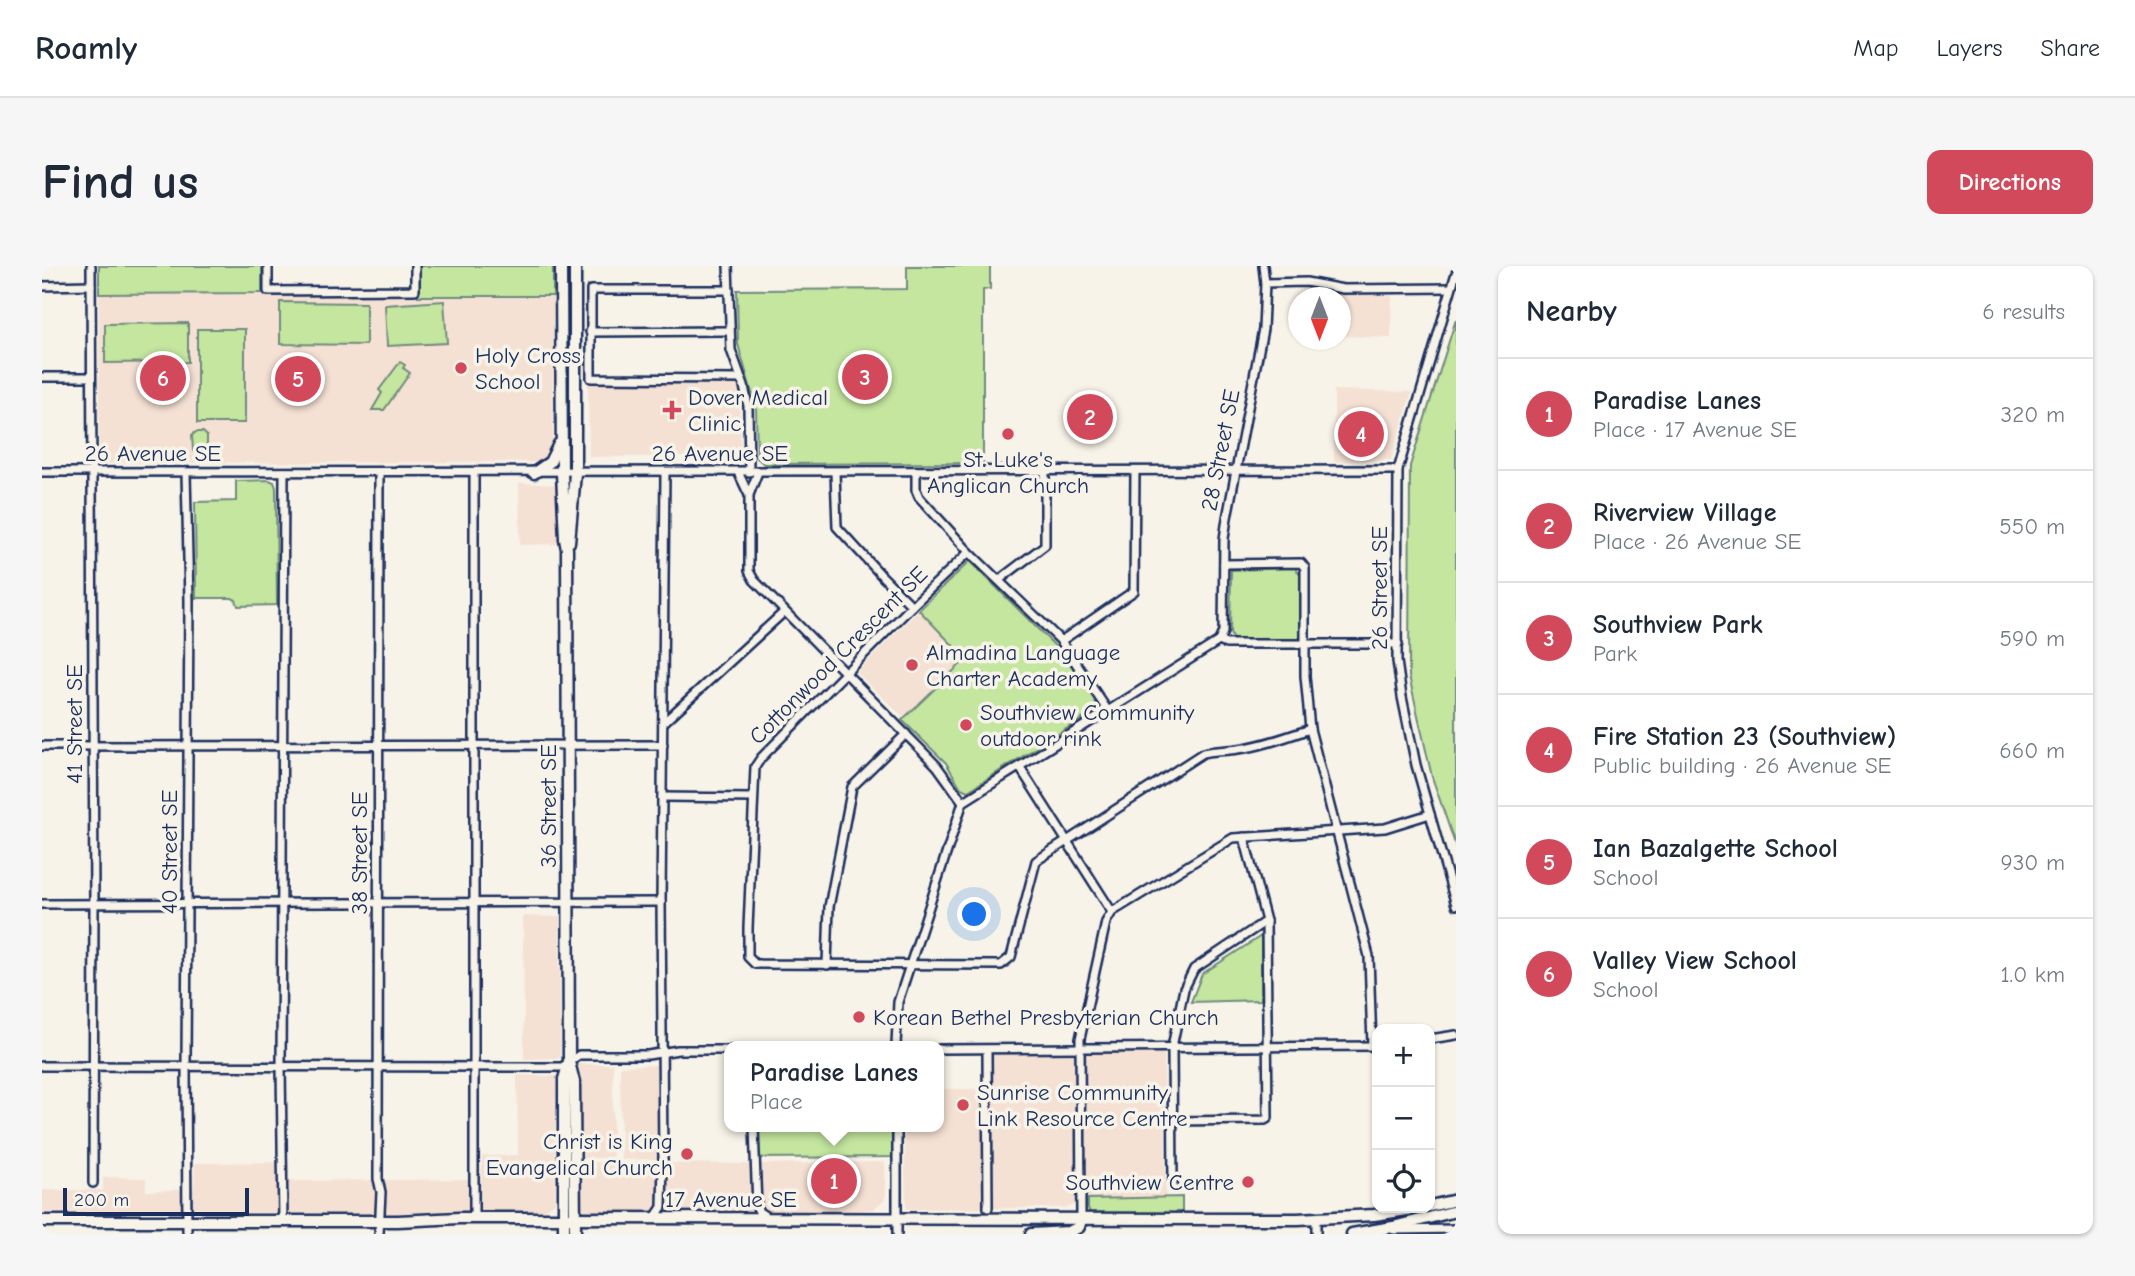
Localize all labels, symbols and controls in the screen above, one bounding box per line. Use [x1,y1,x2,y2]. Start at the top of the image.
text: Roamly [35,29,137,67]
text: Map [1853,34,1899,62]
text: Layers [1937,34,2002,62]
text: Share [2040,34,2100,62]
button: Directions [1927,150,2093,214]
text: Find us [42,154,198,210]
north arrow [1288,287,1351,350]
text: Nearby [1526,294,1617,329]
text: 6 results [1982,298,2065,325]
place label: Holy Cross School [475,342,581,395]
pin: 3 [842,351,888,403]
pin: 6 [140,352,186,404]
pin: 5 [275,353,321,405]
marker: Holy Cross School [453,360,469,376]
place label: Dover Medical Clinic [688,384,828,437]
text: Paradise Lanes [1593,386,1761,416]
street label: 28 Street SE [1195,387,1246,513]
pin: 2 [1067,391,1113,443]
marker: Dover Medical Clinic [662,400,682,420]
text: 1 [1544,401,1554,428]
text: 320 m [2001,401,2065,428]
pin: 4 [1338,408,1384,460]
text: Place · 17 Avenue SE [1593,416,1797,443]
marker: St. Luke's Anglican Church [1000,426,1016,442]
street label: 26 Avenue SE [85,440,221,467]
street label: 26 Avenue SE [652,440,788,467]
place label: St. Luke's Anglican Church [927,446,1089,499]
text: Riverview Village [1593,498,1777,528]
text: 2 [1543,513,1555,540]
text: 550 m [1999,513,2065,540]
street label: 26 Street SE [1366,526,1393,650]
text: Place · 26 Avenue SE [1593,528,1801,555]
street label: Cottonwood Crescent SE [744,561,933,750]
text: Southview Park [1593,610,1763,640]
text: 3 [1543,625,1555,652]
text: 590 m [2000,625,2065,652]
place label: Almadina Language Charter Academy [926,639,1120,692]
text: Park [1593,640,1637,667]
marker: Almadina Language Charter Academy [904,657,920,673]
street label: 41 Street SE [61,664,88,784]
place label: Southview Community outdoor rink [980,699,1195,752]
marker: Southview Community outdoor rink [958,717,974,733]
text: Fire Station 23 (Southview) [1593,722,1896,752]
text: 4 [1544,737,1554,764]
text: 660 m [1999,737,2065,764]
street label: 36 Street SE [535,744,562,868]
text: Public building · 26 Avenue SE [1593,752,1891,779]
street label: 40 Street SE [156,790,183,914]
street label: 38 Street SE [346,791,373,915]
text: Ian Bazalgette School [1593,834,1838,864]
text: 5 [1543,849,1555,876]
text: 930 m [2000,849,2065,876]
text: School [1593,864,1658,891]
your location [957,897,991,931]
text: Valley View School [1593,946,1797,976]
text: 6 [1543,961,1555,988]
text: 1.0 km [2001,961,2065,988]
text: School [1593,976,1658,1003]
place label: Korean Bethel Presbyterian Church [873,1004,1219,1031]
marker: Korean Bethel Presbyterian Church [851,1009,867,1025]
map controls [1372,1024,1435,1213]
button: + [1372,1024,1435,1087]
popup [724,1041,944,1132]
text: Paradise Lanes [750,1058,918,1088]
place label: Sunrise Community Link Resource Centre [977,1079,1188,1132]
button: − [1372,1087,1435,1150]
text: Place [750,1088,802,1115]
marker: Sunrise Community Link Resource Centre [955,1097,971,1113]
place label: Christ is King Evangelical Church [486,1128,673,1181]
marker: Christ is King Evangelical Church [679,1146,695,1162]
button: locate [1372,1150,1435,1213]
pin: 1 [811,1155,857,1207]
place label: Southview Centre [1066,1169,1234,1196]
marker: Southview Centre [1240,1174,1256,1190]
scale bar [63,1185,248,1217]
street label: 17 Avenue SE [665,1186,797,1213]
text: 200 m [74,1189,129,1211]

